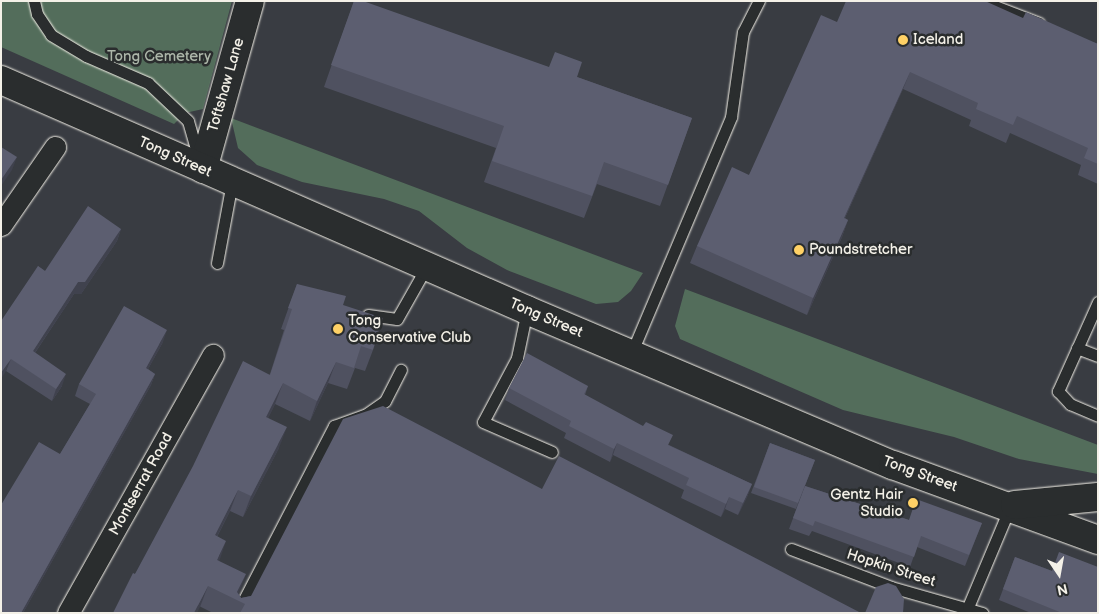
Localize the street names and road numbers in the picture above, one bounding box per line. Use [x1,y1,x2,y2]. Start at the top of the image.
street label: Toftshaw Lane [204,36,248,134]
street label: Tong Street [136,133,214,181]
street label: Tong Street [506,294,586,342]
street label: Montserrat Road [105,430,177,538]
street label: Tong Street [880,452,960,496]
street label: Hopkin Street [844,545,938,591]

